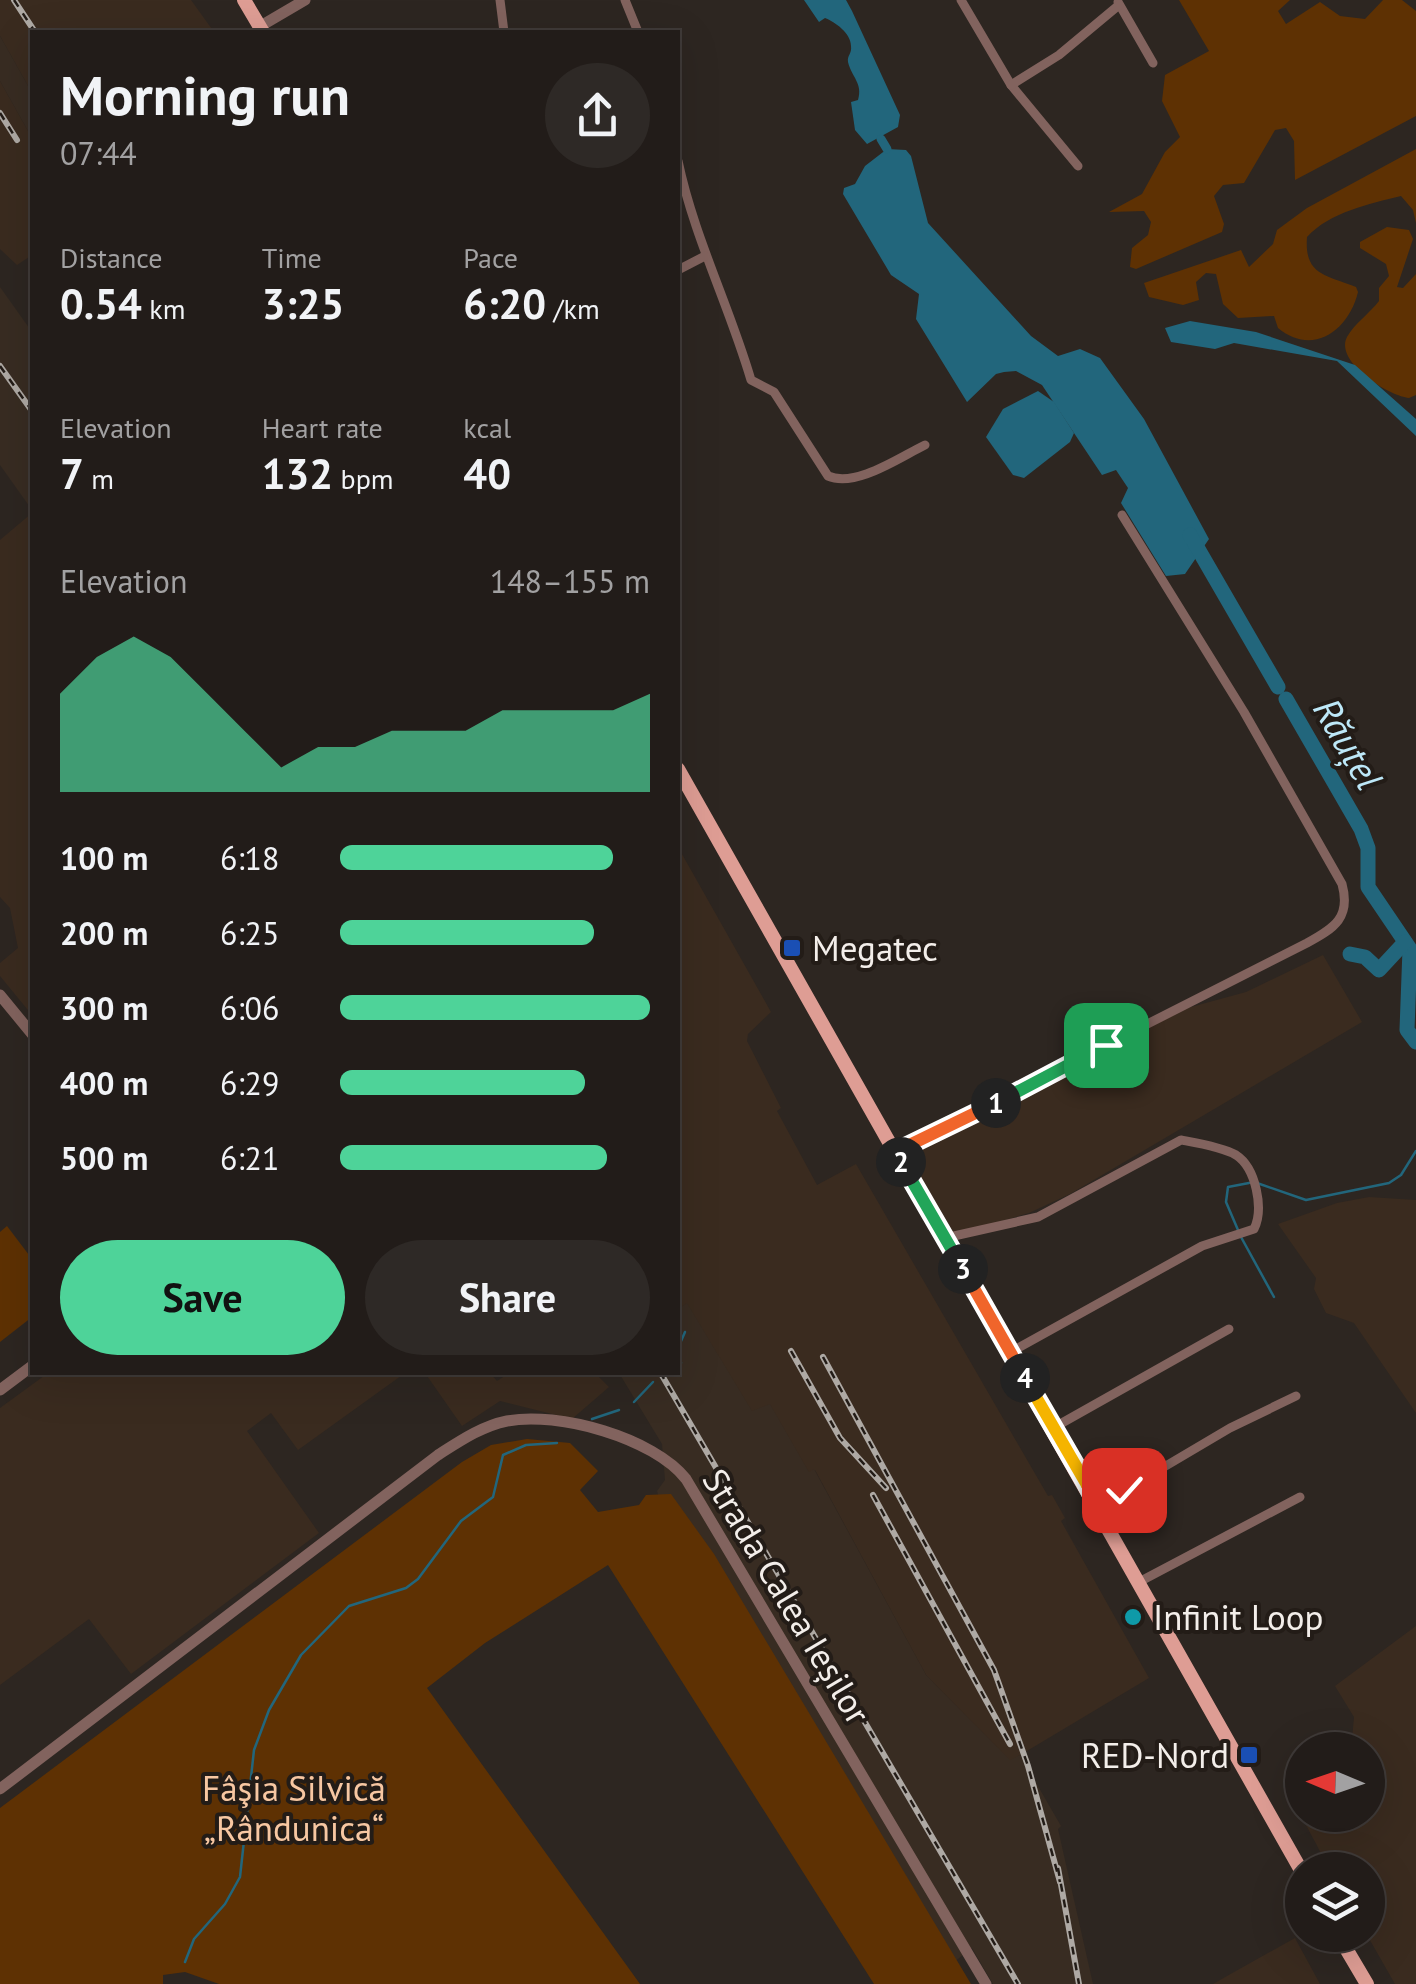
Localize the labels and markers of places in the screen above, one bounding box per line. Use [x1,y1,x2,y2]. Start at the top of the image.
place label: Megatec [812,925,938,971]
marker: Megatec [781,937,803,959]
pin [1064,1003,1149,1088]
pin: 1 [971,1078,1021,1128]
pin: 2 [876,1137,926,1187]
pin: 3 [938,1244,988,1294]
pin: 4 [1000,1353,1050,1403]
pin [1082,1448,1167,1533]
place label: Infinit Loop [1153,1594,1323,1640]
marker: Infinit Loop [1122,1606,1144,1628]
place label: RED-Nord [1081,1732,1229,1778]
marker: RED-Nord [1238,1744,1260,1766]

